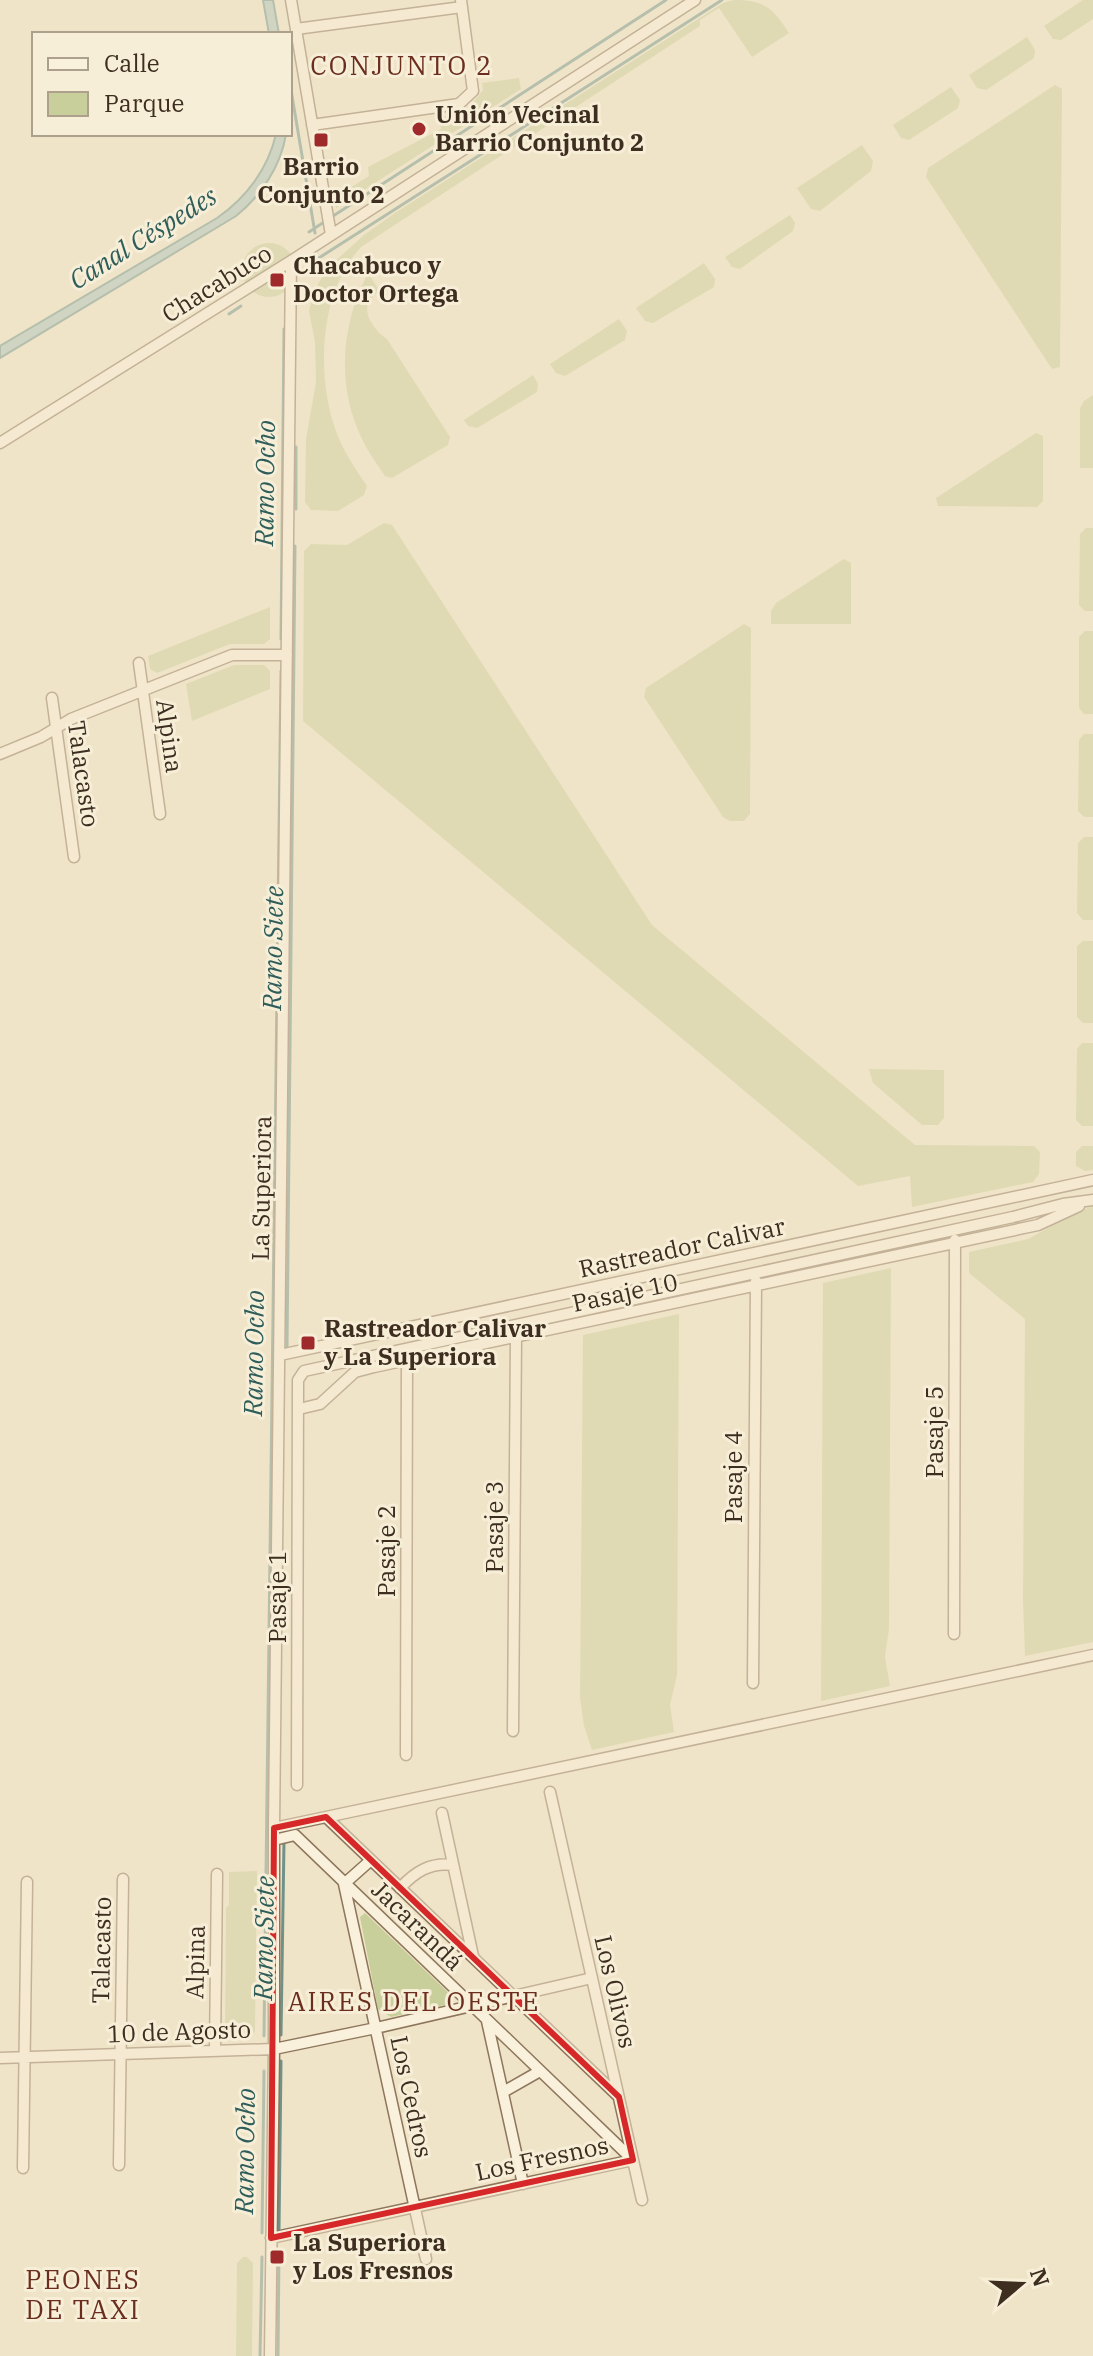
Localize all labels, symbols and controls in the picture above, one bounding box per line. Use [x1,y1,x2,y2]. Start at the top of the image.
legend [32,32,292,136]
text: Calle [104,47,160,79]
district label: CONJUNTO 2 [310,48,494,82]
text: Parque [104,87,184,119]
place label: Unión Vecinal Barrio Conjunto 2 [435,98,644,158]
marker: Unión Vecinal Barrio Conjunto 2 [410,120,428,138]
marker: Barrio Conjunto 2 [312,131,330,149]
place label: Barrio Conjunto 2 [257,150,385,210]
water label: Canal Céspedes [62,178,223,296]
street label: Chacabuco [156,237,277,330]
place label: Chacabuco y Doctor Ortega [293,249,459,309]
marker: Chacabuco y Doctor Ortega [268,271,286,289]
water label: Ramo Ocho [246,420,282,547]
street label: Alpina [149,697,191,775]
street label: Talacasto [61,719,107,829]
water label: Ramo Siete [254,885,290,1012]
street label: La Superiora [244,1115,278,1261]
street label: Rastreador Calivar [576,1209,788,1284]
street label: Pasaje 10 [569,1265,680,1319]
water label: Ramo Ocho [235,1290,271,1417]
place label: Rastreador Calivar y La Superiora [323,1312,546,1372]
marker: Rastreador Calivar y La Superiora [299,1334,317,1352]
street label: Pasaje 5 [918,1386,950,1478]
street label: Pasaje 4 [717,1431,749,1523]
street label: Pasaje 3 [478,1481,510,1573]
street label: Pasaje 2 [370,1505,402,1597]
street label: Pasaje 1 [261,1551,293,1643]
street label: Jacarandá [365,1873,471,1977]
water label: Ramo Siete [245,1875,281,2002]
street label: Talacasto [84,1896,118,2004]
street label: Alpina [178,1925,212,1999]
street label: Los Olivos [587,1932,644,2051]
district label: AIRES DEL OESTE [288,1984,540,2018]
street label: 10 de Agosto [107,2013,251,2050]
street label: Los Cedros [383,2033,441,2161]
water label: Ramo Ocho [226,2088,262,2215]
street label: Los Fresnos [472,2128,611,2188]
place label: La Superiora y Los Fresnos [292,2226,453,2286]
north arrow [981,2244,1061,2324]
marker: La Superiora y Los Fresnos [268,2248,286,2266]
district label: PEONES DE TAXI [25,2262,141,2326]
text: N [1024,2264,1057,2290]

